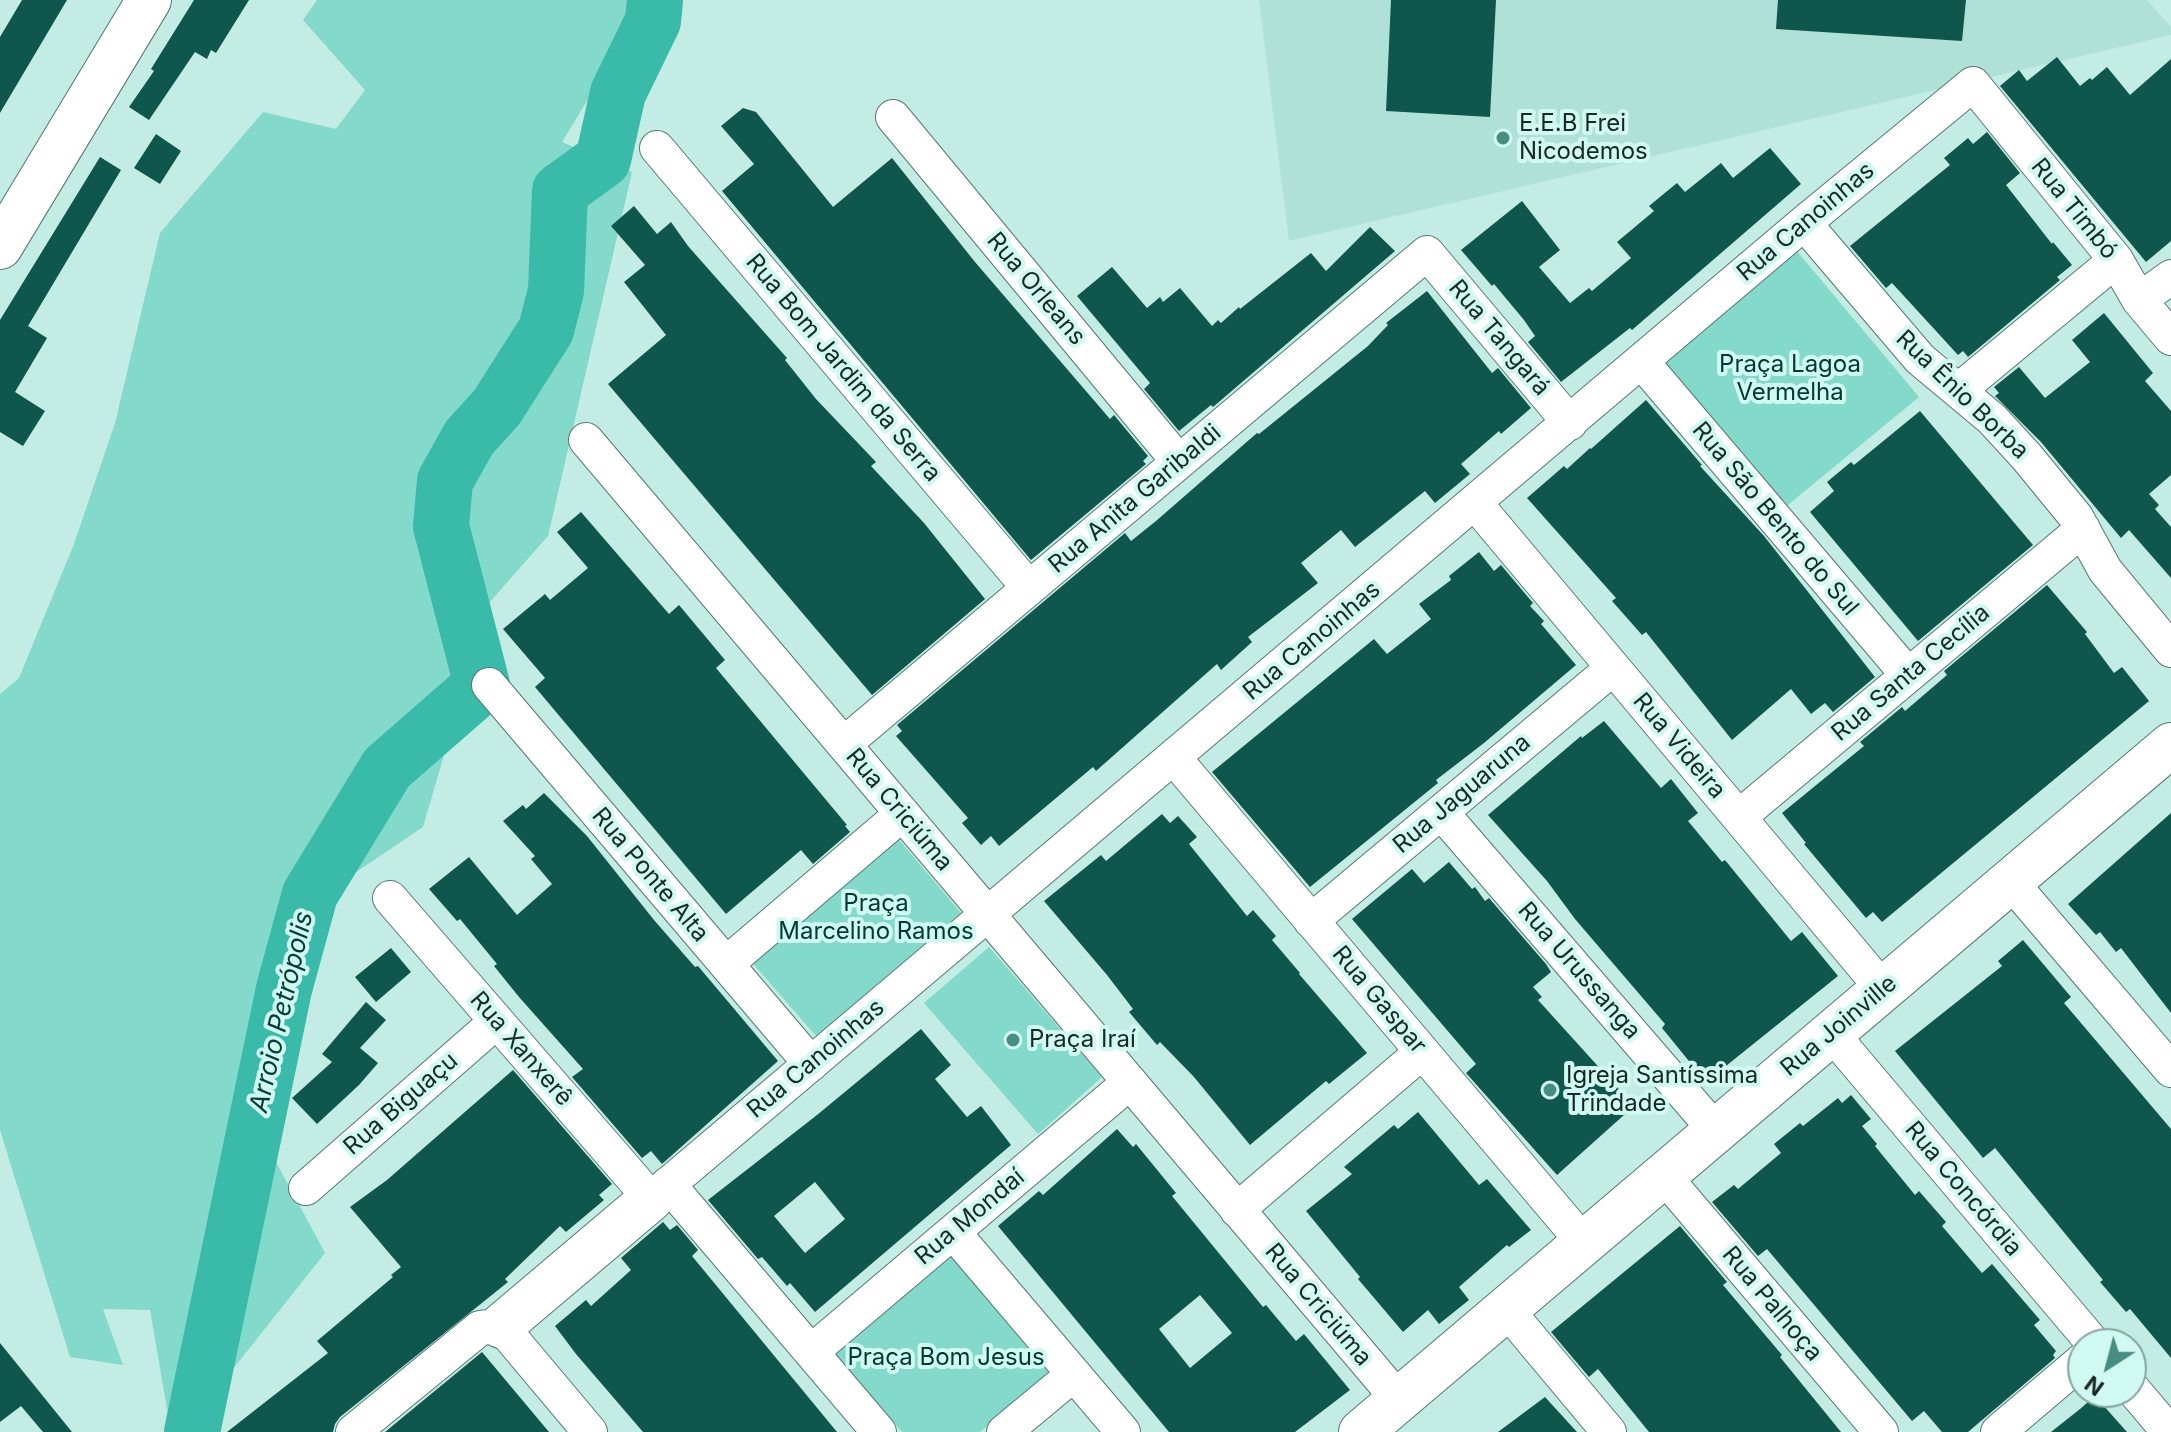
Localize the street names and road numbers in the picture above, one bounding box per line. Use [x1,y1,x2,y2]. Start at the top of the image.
street label: Rua Timbó [2025,153,2123,265]
street label: Rua Canoinhas [1732,156,1880,288]
street label: Rua Orleans [981,227,1091,351]
street label: Rua Bom Jardim da Serra [739,248,947,488]
street label: Rua Tangará [1442,274,1556,402]
street label: Rua Ênio Borba [1890,324,2034,466]
street label: Rua São Bento do Sul [1686,416,1864,622]
street label: Rua Anita Garibaldi [1043,419,1227,579]
street label: Rua Canoinhas [1238,575,1386,707]
street label: Rua Santa Cecília [1826,599,1996,747]
street label: Rua Videira [1626,687,1732,805]
street label: Rua Jaguaruna [1388,728,1536,860]
street label: Rua Criciúma [839,743,959,877]
street label: Rua Ponte Alta [586,802,714,948]
street label: Rua Urussanga [1512,897,1646,1045]
street label: Rua Gaspar [1326,940,1432,1060]
street label: Rua Joinville [1775,969,1903,1083]
street label: Rua Xanxerê [464,986,578,1112]
street label: Rua Canoinhas [742,993,890,1125]
street label: Rua Biguaçu [338,1047,464,1161]
street label: Rua Concórdia [1898,1116,2028,1262]
street label: Rua Mondaí [909,1163,1031,1271]
street label: Rua Criciúma [1258,1238,1378,1372]
street label: Rua Palhoça [1716,1241,1828,1367]

